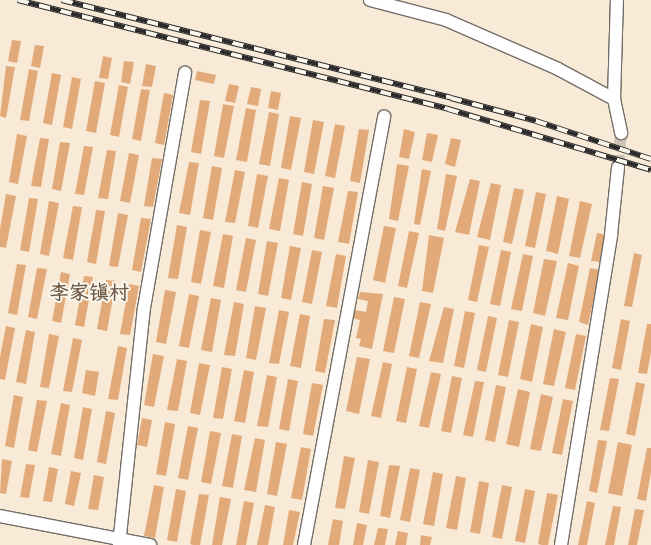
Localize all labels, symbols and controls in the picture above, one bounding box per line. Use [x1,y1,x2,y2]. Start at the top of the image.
district label: 李家镇村 [49,283,129,307]

